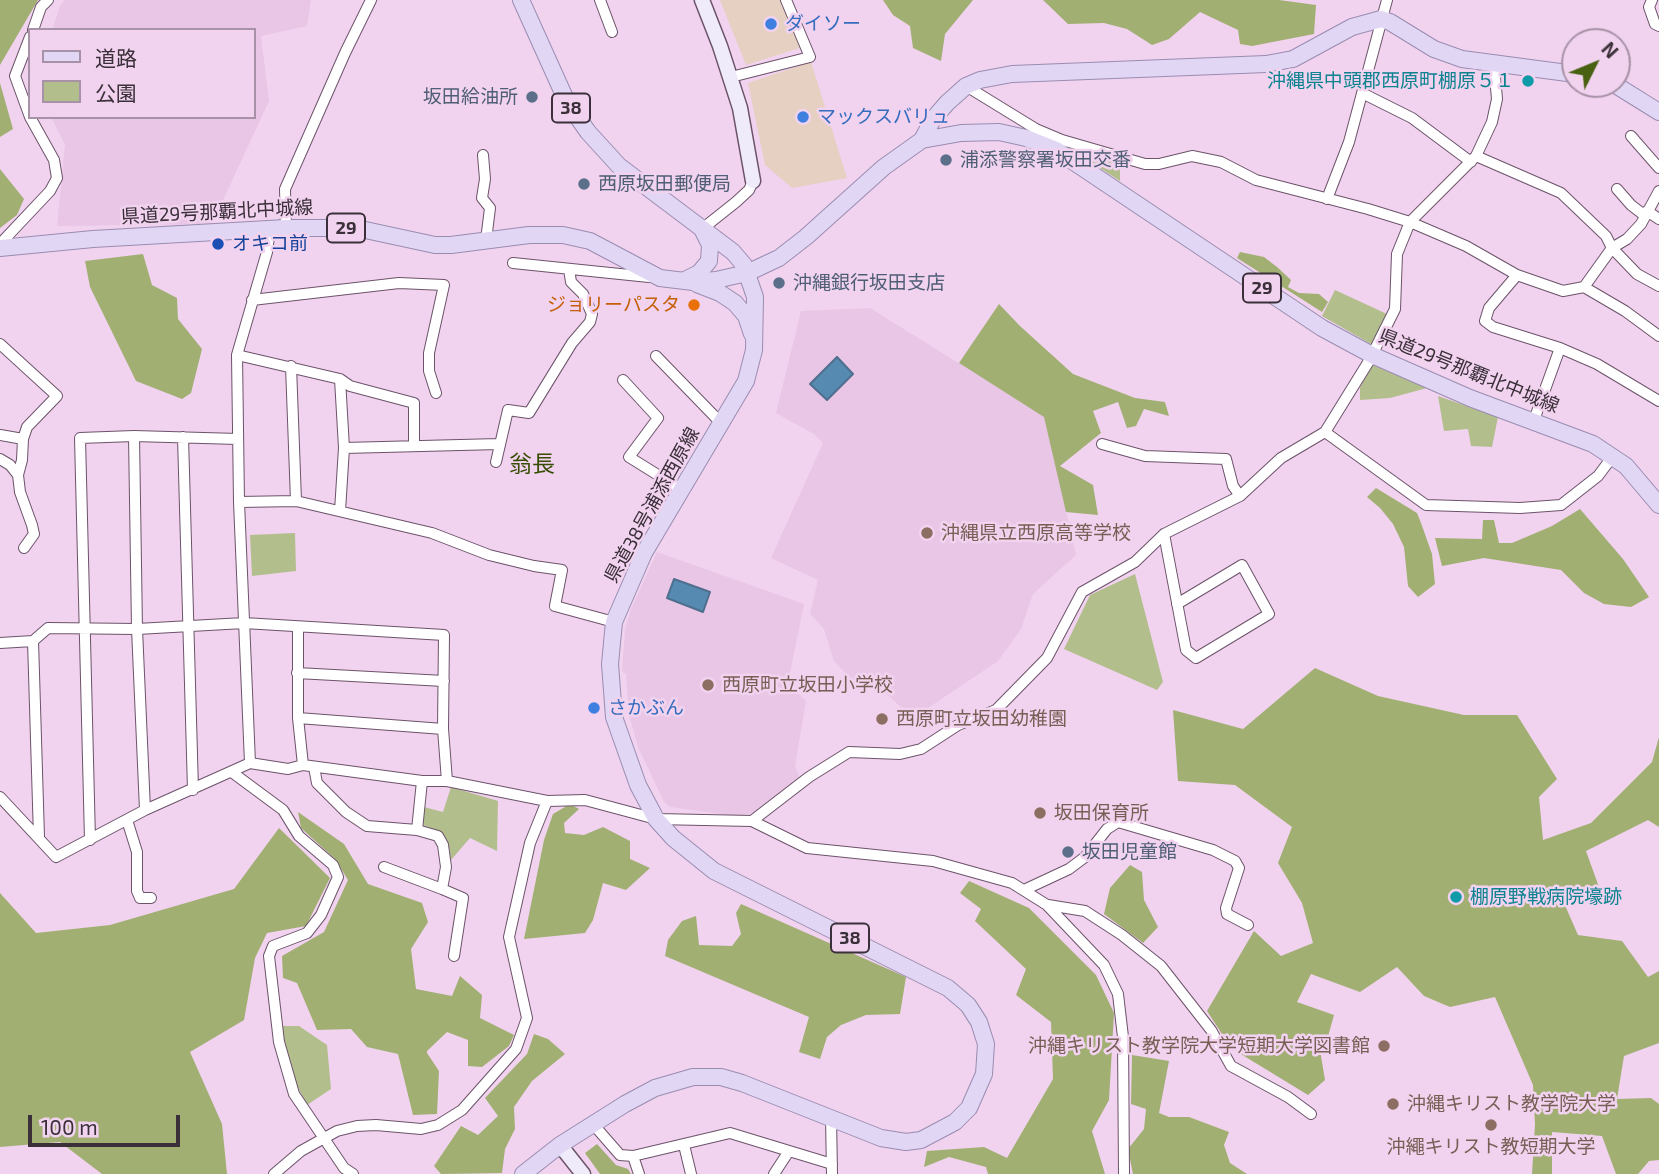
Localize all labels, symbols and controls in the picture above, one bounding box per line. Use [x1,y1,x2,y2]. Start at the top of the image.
place label: ダイソー [785,13,861,35]
marker: ダイソー [763,16,779,32]
legend [28,28,256,119]
north arrow [1561,28,1631,98]
text: N [1597,37,1623,63]
text: 道路 [95,45,137,70]
place label: 沖縄県中頭郡西原町棚原５１ [1267,70,1514,92]
marker: 沖縄県中頭郡西原町棚原５１ [1520,73,1536,89]
text: 公園 [95,80,137,105]
place label: 坂田給油所 [423,86,518,108]
marker: 坂田給油所 [524,89,540,105]
road number: 38 [552,94,590,122]
place label: マックスバリュ [817,106,950,128]
marker: マックスバリュ [795,109,811,125]
place label: 浦添警察署坂田交番 [960,149,1131,171]
marker: 浦添警察署坂田交番 [938,152,954,168]
place label: 西原坂田郵便局 [598,173,731,195]
marker: 西原坂田郵便局 [576,176,592,192]
street label: 県道29号那覇北中城線 [120,196,314,228]
road number: 29 [327,213,365,242]
place label: オキコ前 [232,233,308,255]
marker: オキコ前 [210,236,226,252]
place label: 沖縄銀行坂田支店 [793,272,945,294]
road number: 29 [1243,274,1281,302]
marker: 沖縄銀行坂田支店 [771,275,787,291]
place label: ジョリーパスタ [547,294,680,316]
marker: ジョリーパスタ [686,297,702,313]
street label: 県道29号那覇北中城線 [1375,324,1563,418]
street label: 県道38号浦添西原線 [600,423,704,587]
district label: 翁長 [509,450,555,478]
place label: 沖縄県立西原高等学校 [941,522,1131,544]
marker: 沖縄県立西原高等学校 [919,525,935,541]
place label: 西原町立坂田小学校 [722,674,893,696]
marker: 西原町立坂田小学校 [700,677,716,693]
place label: さかぶん [608,697,684,719]
marker: さかぶん [586,700,602,716]
place label: 西原町立坂田幼稚園 [896,708,1067,730]
marker: 西原町立坂田幼稚園 [874,711,890,727]
place label: 坂田保育所 [1054,802,1149,824]
marker: 坂田保育所 [1032,805,1048,821]
place label: 坂田児童館 [1082,841,1177,863]
marker: 坂田児童館 [1060,844,1076,860]
place label: 棚原野戦病院壕跡 [1470,886,1622,908]
marker: 棚原野戦病院壕跡 [1448,889,1464,905]
road number: 38 [831,923,869,953]
place label: 沖縄キリスト教学院大学短期大学図書館 [1028,1035,1370,1057]
marker: 沖縄キリスト教学院大学短期大学図書館 [1376,1038,1392,1054]
place label: 沖縄キリスト教学院大学 [1407,1093,1616,1115]
marker: 沖縄キリスト教学院大学 [1385,1096,1401,1112]
scale bar [32,1100,184,1144]
text: 100 m [41,1114,98,1139]
marker: 沖繩キリスト教短期大学 [1483,1117,1499,1133]
place label: 沖繩キリスト教短期大学 [1387,1136,1595,1158]

